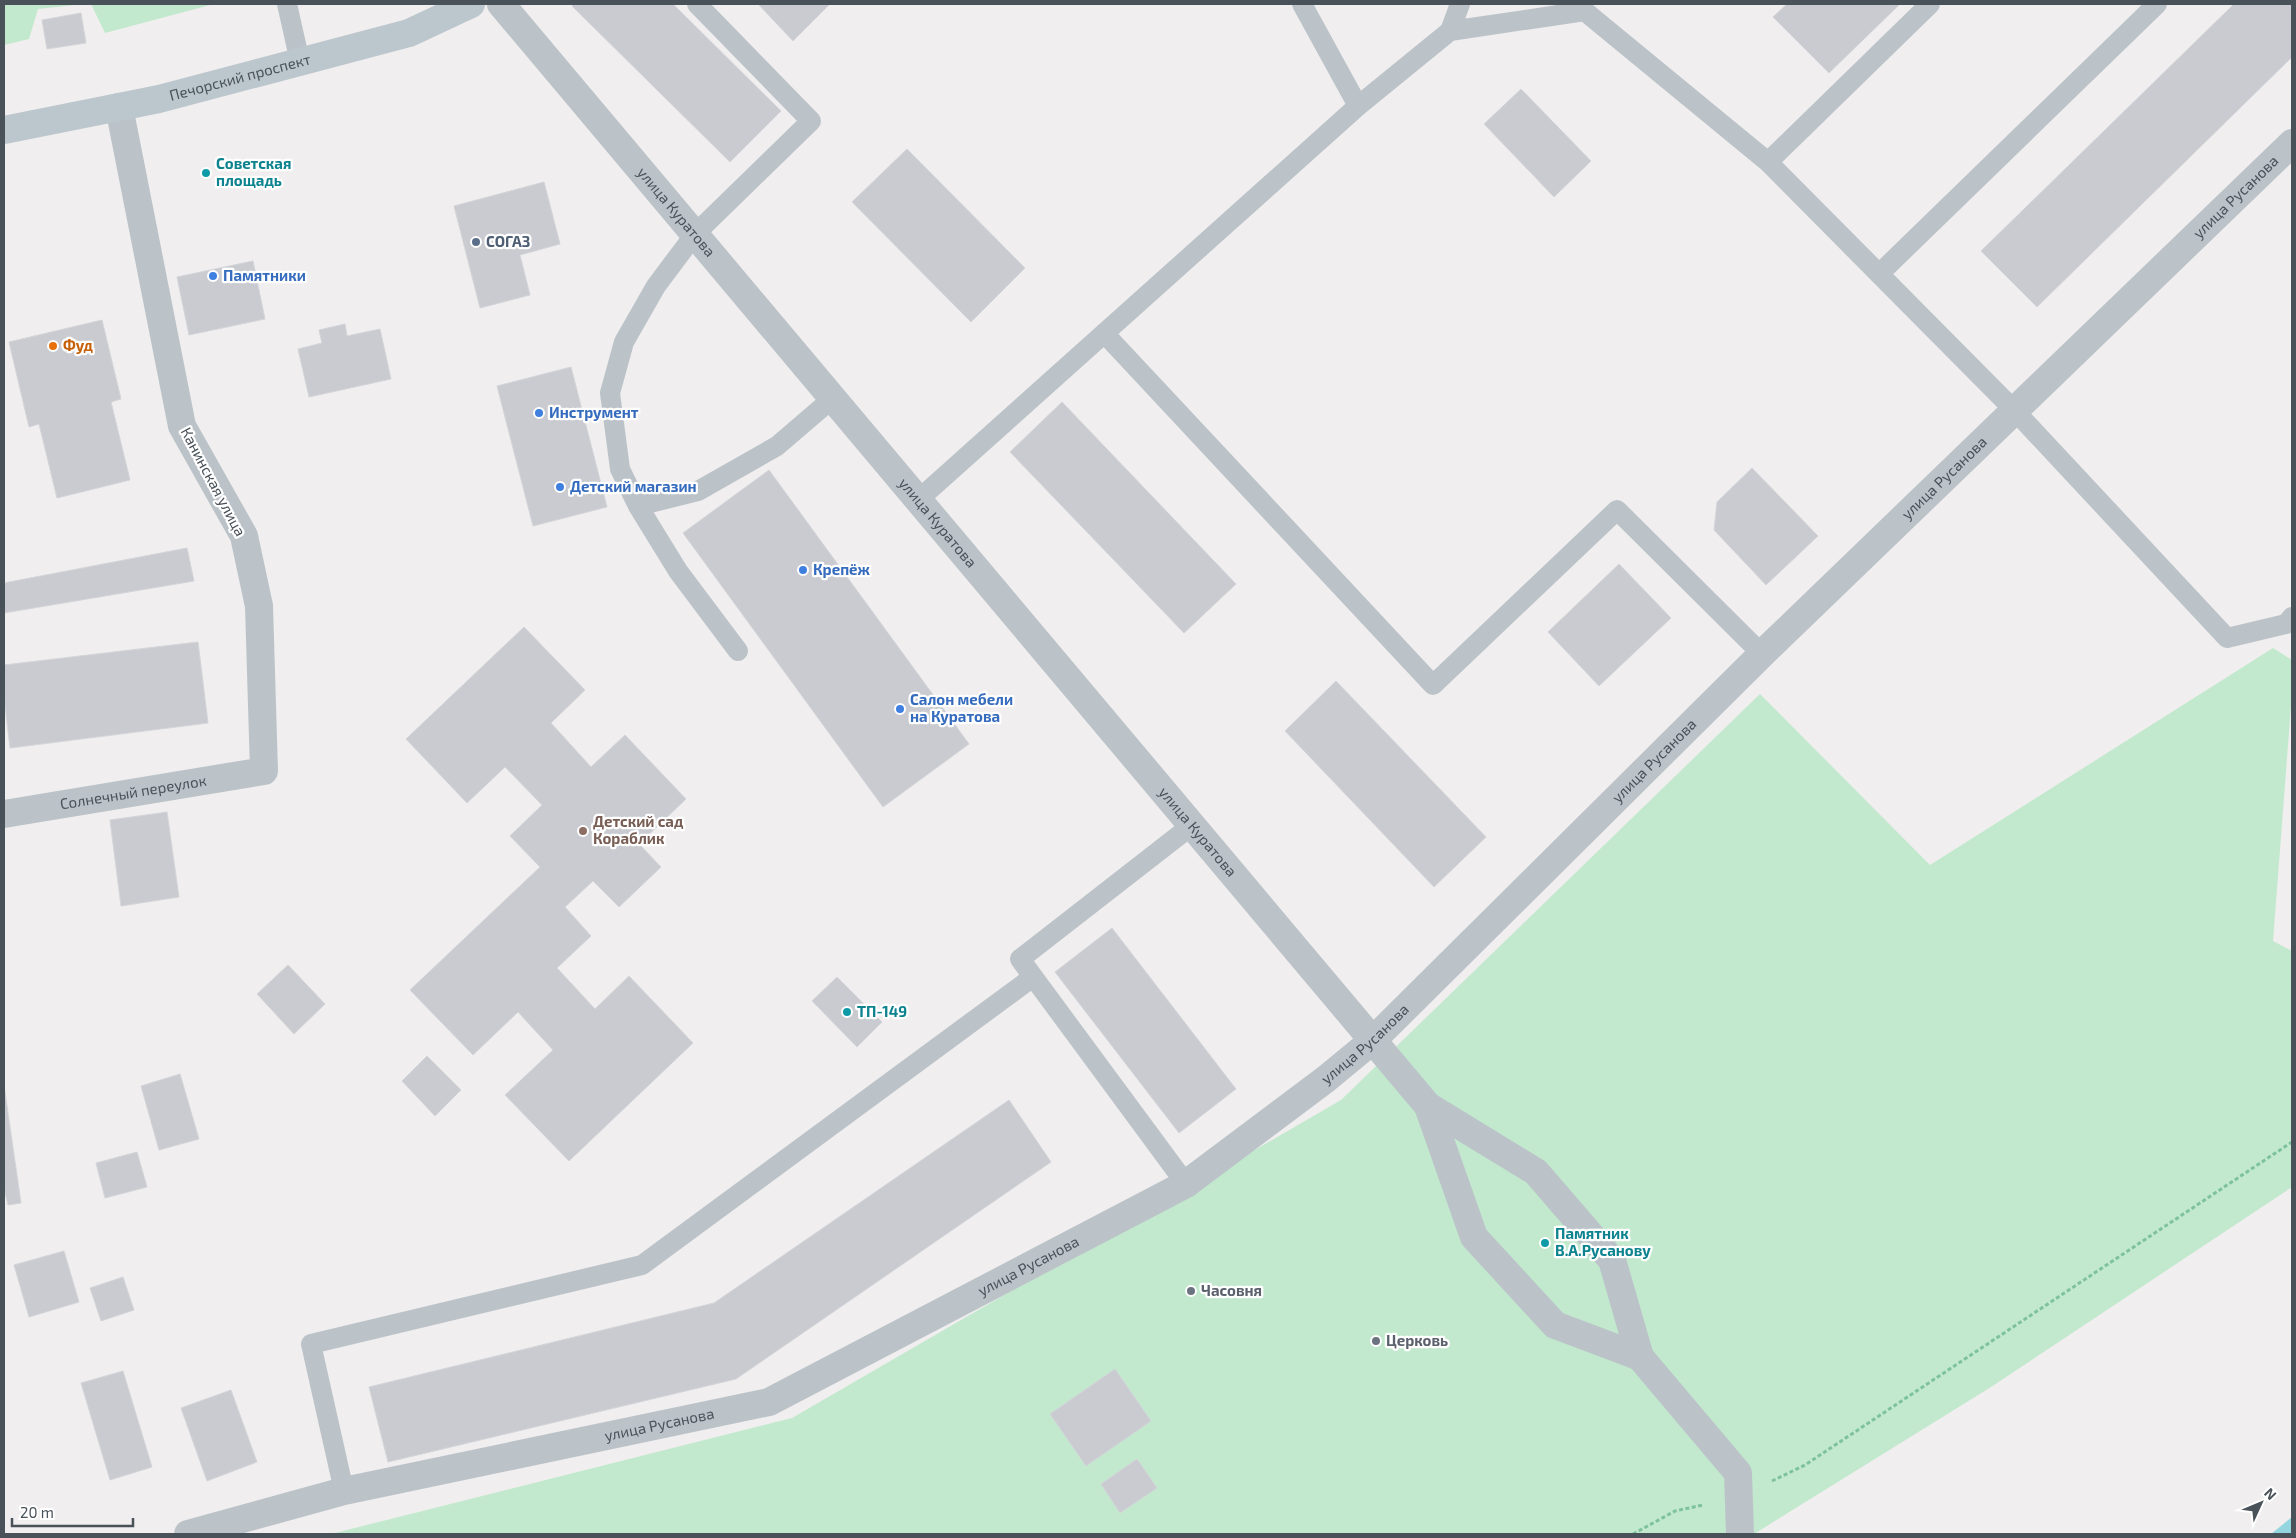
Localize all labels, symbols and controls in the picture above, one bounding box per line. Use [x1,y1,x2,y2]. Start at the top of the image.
street label: Печорский проспект [167,49,312,104]
street label: улица Русанова [2189,151,2282,242]
place label: Советская площадь [216,154,291,189]
street label: улица Куратова [633,163,720,260]
marker: Советская площадь [200,167,212,179]
place label: СОГАЗ [486,232,530,250]
marker: СОГАЗ [470,236,482,248]
place label: Памятники [223,266,306,284]
marker: Памятники [207,270,219,282]
place label: Фуд [63,336,94,354]
marker: Фуд [47,340,59,352]
place label: Инструмент [549,403,639,421]
marker: Инструмент [533,407,545,419]
street label: Канинская улица [177,424,250,539]
street label: улица Русанова [1897,432,1990,523]
street label: улица Куратова [895,474,981,571]
place label: Детский магазин [570,477,697,495]
marker: Детский магазин [554,481,566,493]
place label: Крепёж [813,560,871,578]
marker: Крепёж [797,564,809,576]
place label: Салон мебели на Куратова [910,690,1013,725]
marker: Салон мебели на Куратова [894,703,906,715]
street label: улица Русанова [1608,714,1700,807]
street label: Солнечный переулок [59,771,208,813]
street label: улица Куратова [1155,783,1241,880]
place label: Детский сад Кораблик [593,812,684,847]
marker: Детский сад Кораблик [577,825,589,837]
street label: улица Русанова [1317,1000,1412,1088]
place label: ТП-149 [857,1002,907,1020]
marker: ТП-149 [841,1006,853,1018]
place label: Памятник В.А.Русанову [1555,1224,1651,1259]
street label: улица Русанова [975,1232,1082,1300]
marker: Памятник В.А.Русанову [1539,1237,1551,1249]
place label: Часовня [1201,1281,1262,1299]
marker: Часовня [1185,1285,1197,1297]
place label: Церковь [1386,1331,1448,1349]
marker: Церковь [1370,1335,1382,1347]
street label: улица Русанова [603,1404,716,1445]
north arrow [2236,1478,2286,1528]
text: N [2261,1484,2280,1503]
scale bar [12,1496,134,1528]
text: 20 m [20,1503,54,1521]

